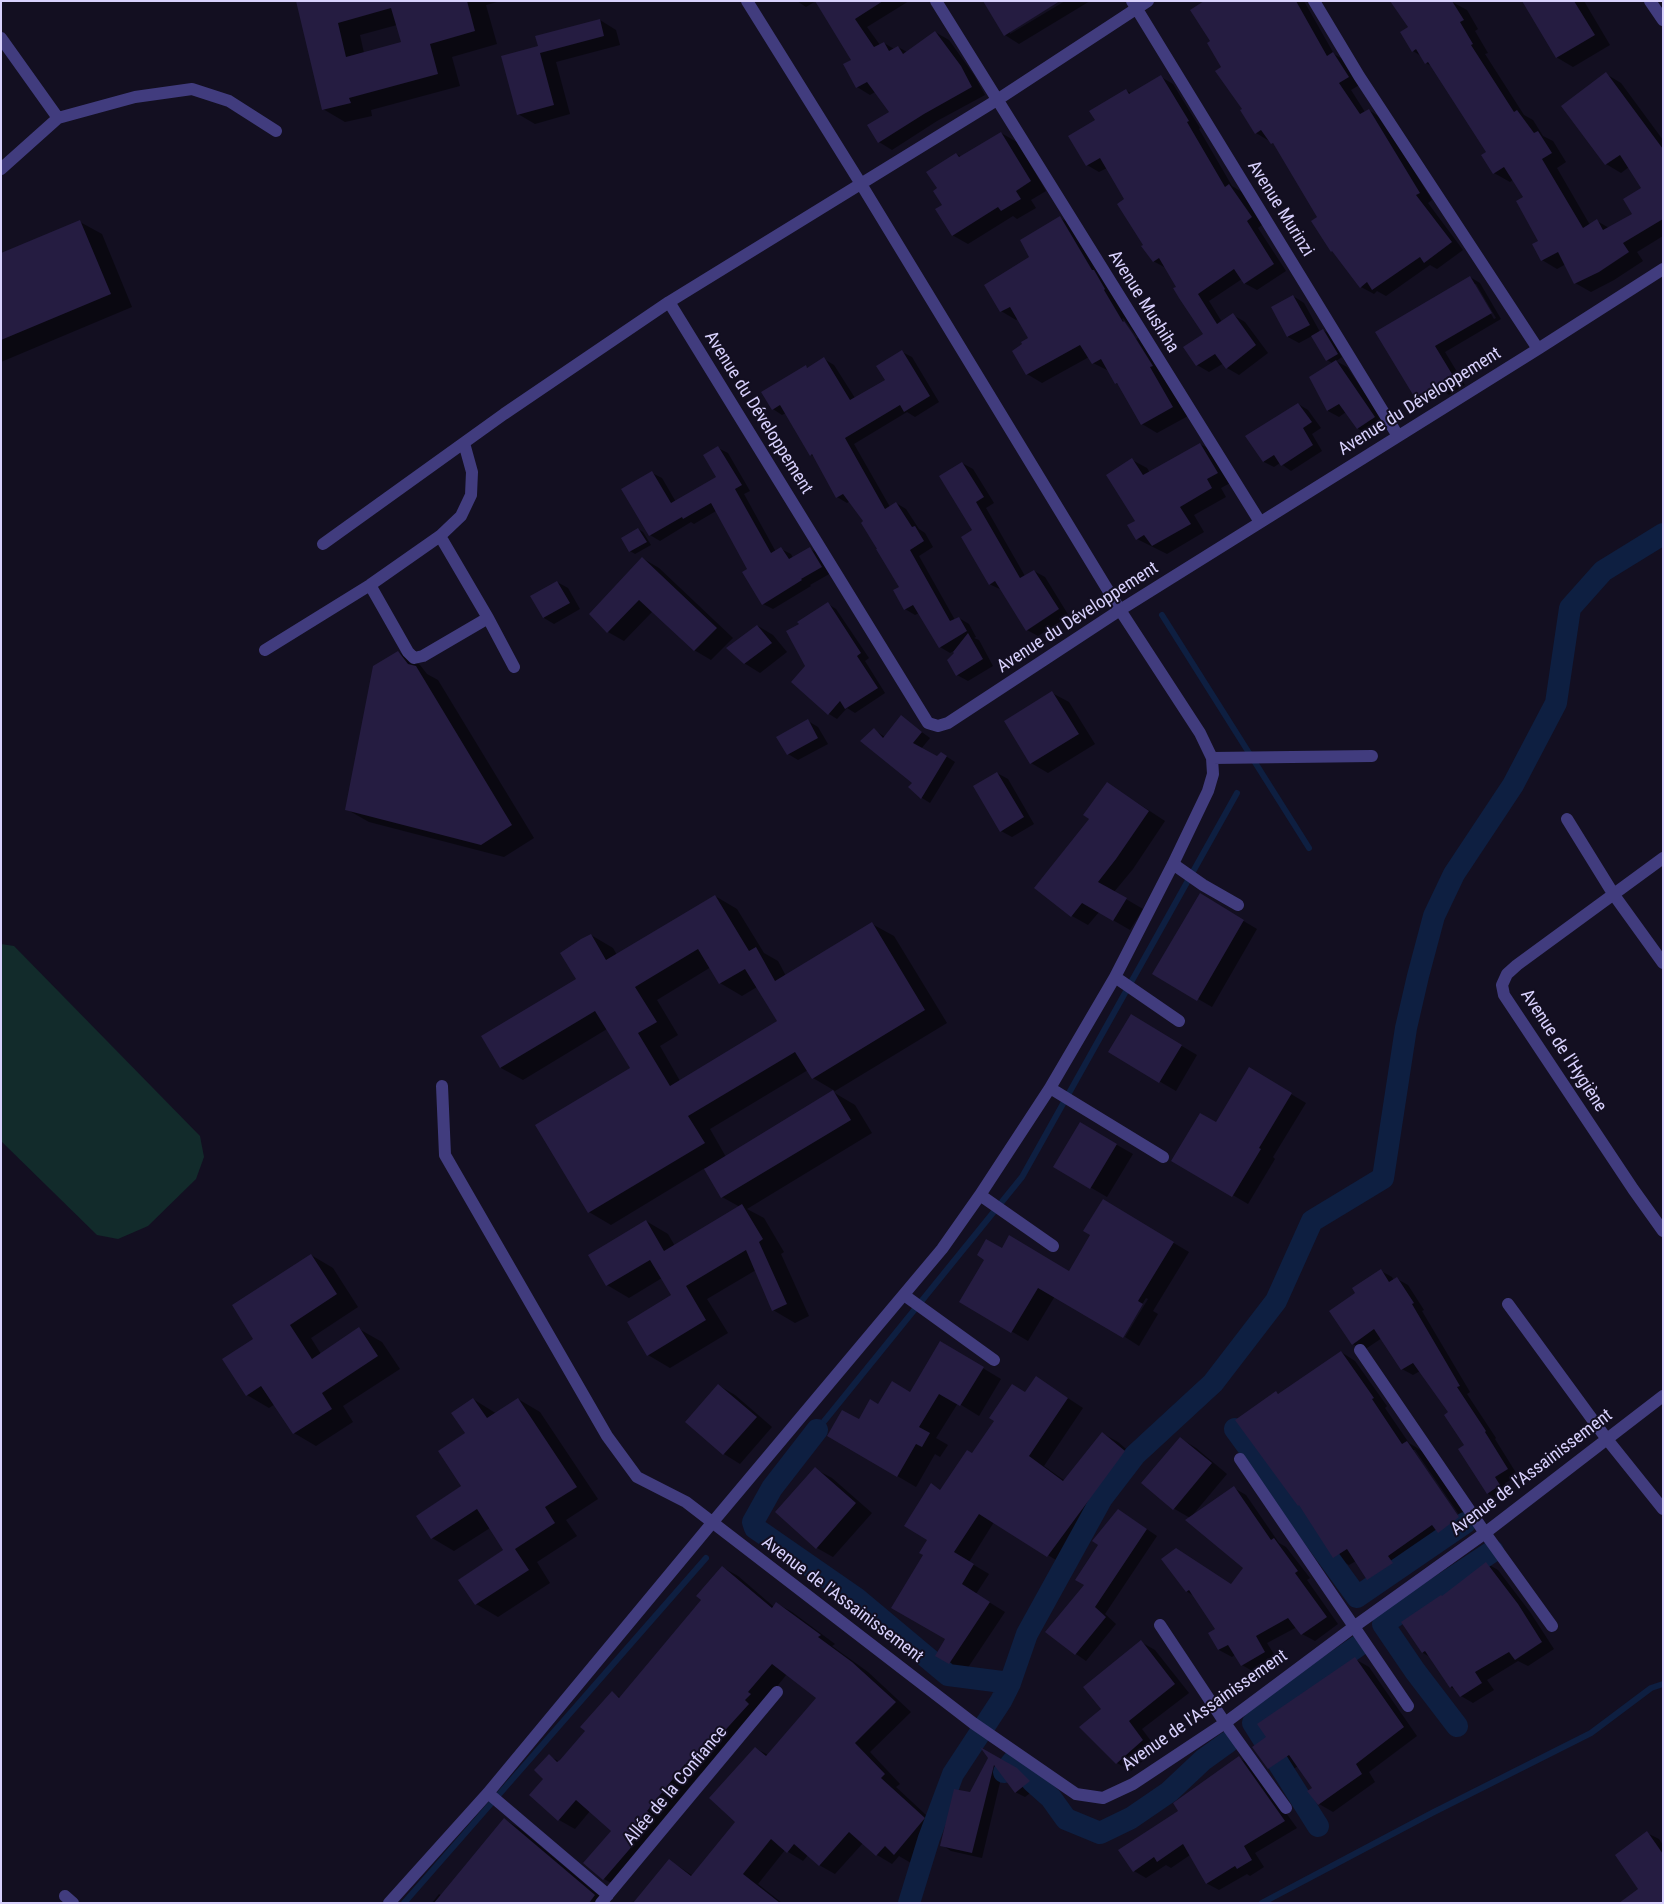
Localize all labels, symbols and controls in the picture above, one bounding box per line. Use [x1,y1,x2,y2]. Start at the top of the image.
street label: Avenue Murinzi [1242,157,1318,261]
street label: Avenue Mushiha [1103,247,1183,357]
street label: Avenue du Développement [699,328,817,498]
street label: Avenue du Développement [1335,343,1505,461]
street label: Avenue du Développement [993,558,1163,678]
street label: Avenue de l'Hygiène [1515,986,1611,1116]
street label: Avenue de l'Assainissement [1447,1405,1617,1541]
street label: Avenue de l'Assainissement [757,1532,927,1668]
street label: Avenue de l'Assainissement [1118,1646,1292,1776]
street label: Allée de la Confiance [620,1722,732,1850]

